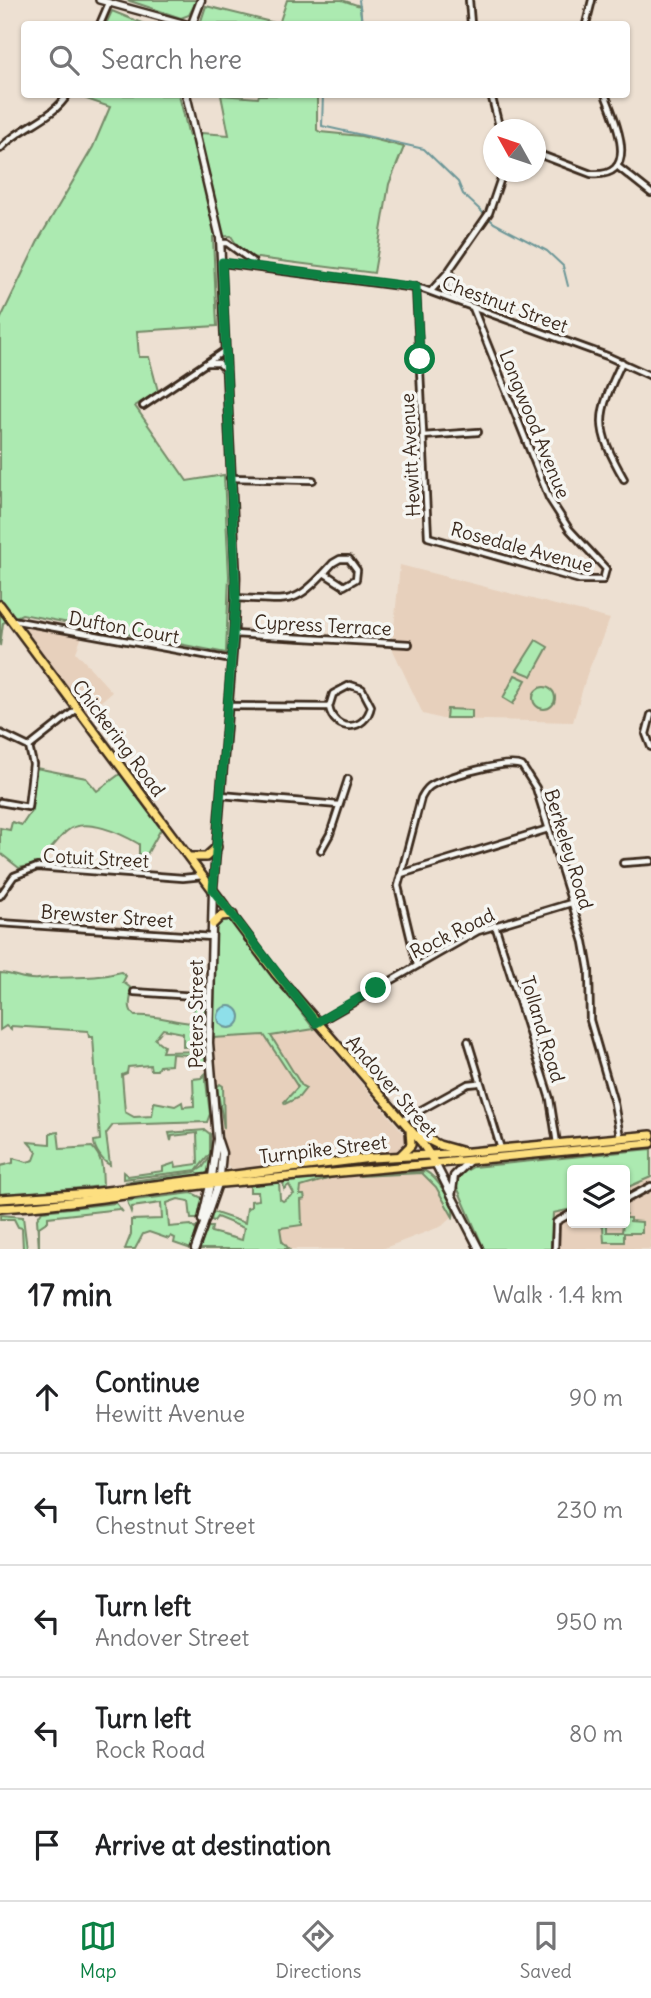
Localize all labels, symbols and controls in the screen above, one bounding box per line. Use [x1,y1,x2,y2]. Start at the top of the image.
search box [21,21,630,98]
icon: search [45,41,83,79]
text: Search here [101,43,242,76]
north arrow [483,119,546,182]
street label: Chestnut Street [439,270,571,338]
route start [404,343,435,374]
street label: Longwood Avenue [494,346,576,502]
street label: Hewitt Avenue [395,392,425,518]
street label: Rosedale Avenue [448,516,596,578]
street label: Dufton Court [67,605,181,649]
street label: Cypress Terrace [254,609,392,641]
street label: Chickering Road [67,675,171,801]
street label: Berkeley Road [539,786,599,912]
street label: Cotuit Street [42,843,150,873]
street label: Brewster Street [40,899,174,933]
street label: Rock Road [406,902,498,964]
street label: Peters Street [184,959,208,1069]
route end [360,972,391,1003]
street label: Tolland Road [515,973,571,1085]
street label: Andover Street [341,1030,443,1142]
street label: Turnpike Street [258,1129,388,1169]
map controls [567,1165,630,1228]
button: layers [567,1165,630,1228]
text: 17 min [28,1276,112,1314]
text: Walk · 1.4 km [493,1280,623,1309]
text: Continue [95,1366,200,1399]
icon: ahead [28,1378,66,1416]
text: 90 m [569,1383,623,1412]
text: Hewitt Avenue [95,1399,245,1428]
text: Turn left [95,1478,191,1511]
icon: left [28,1490,66,1528]
text: 230 m [557,1495,623,1524]
text: Chestnut Street [95,1511,255,1540]
text: Turn left [95,1590,191,1623]
icon: left [28,1602,66,1640]
text: 950 m [556,1607,623,1636]
text: Andover Street [95,1623,249,1652]
text: Turn left [95,1702,191,1735]
icon: left [28,1714,66,1752]
text: 80 m [569,1719,623,1748]
text: Rock Road [95,1735,205,1764]
icon: arrive [28,1826,66,1864]
text: Arrive at destination [95,1829,331,1862]
tab: Map [79,1917,117,1983]
tab: Directions [276,1917,361,1983]
tab: Saved [520,1917,572,1983]

